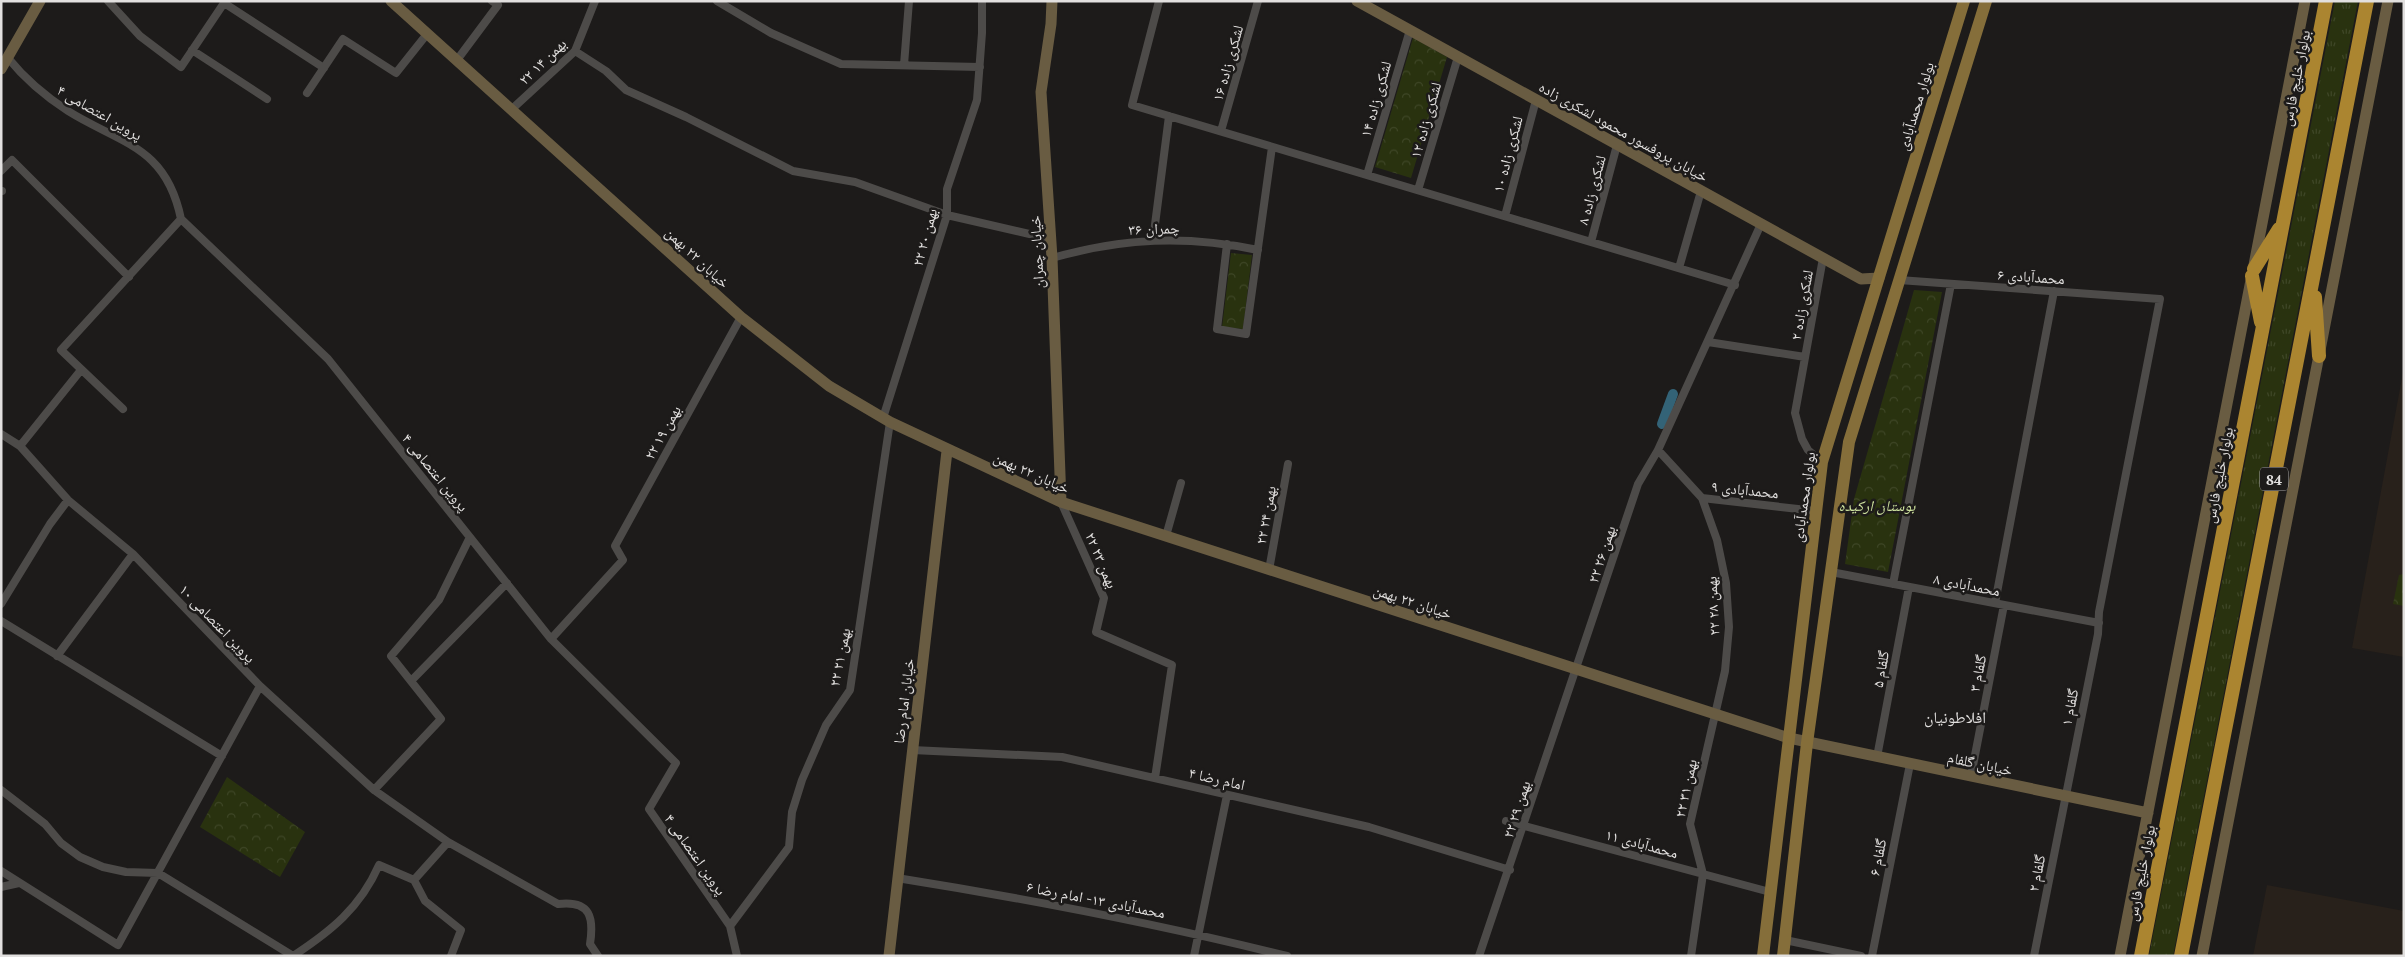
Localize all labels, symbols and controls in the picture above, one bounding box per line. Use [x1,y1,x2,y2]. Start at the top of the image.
street label: لشکری زاده ١۶ [1207,23,1248,103]
street label: بولوار خلیج فارس [2276,28,2315,128]
street label: ۲۲ بهمن ۱۴ [514,33,571,89]
street label: لشکری زاده ١۴ [1355,59,1396,139]
street label: بولوار محمدآبادی [1892,59,1939,153]
street label: خیابان پروفسور محمود لشکری زاده [1535,76,1713,187]
street label: پروین اعتصامی ۴ [53,80,146,145]
street label: لشکری زاده ١٢ [1405,80,1446,160]
street label: لشکری زاده ١٠ [1487,114,1528,194]
street label: لشکری زاده ٨ [1572,153,1611,227]
street label: ۲۲ بهمن ۲۰ [907,206,942,268]
street label: خیابان چمران [1024,214,1049,289]
street label: چمران ۳۶ [1128,217,1180,240]
street label: خیابان ۲۲ بهمن [661,222,735,293]
street label: محمدآبادی ۶ [1997,264,2066,289]
street label: لشکری زاده ۲ [1785,268,1818,342]
street label: ۲۲ بهمن ۱۹ [639,401,686,463]
street label: بولوار خلیج فارس [2199,425,2238,525]
street label: پروین اعتصامی ۴ [397,429,474,516]
street label: خیابان ۲۲ بهمن [991,446,1074,499]
street label: بولوار محمدآبادی [1787,450,1820,544]
road number: 84 [2260,468,2288,490]
street label: محمدآبادی ۹ [1710,476,1780,503]
street label: ۲۲ بهمن ۲۴ [1250,484,1281,546]
park label: بوستان ارکیده [1839,495,1916,515]
street label: ۲۲ بهمن ۲۶ [1582,523,1621,585]
street label: ۲۲ بهمن ۲۳ [1080,529,1123,591]
street label: محمدآبادی ۸ [1932,568,2002,601]
street label: ۲۲ بهمن ۲۸ [1700,576,1725,636]
street label: پروین اعتصامی ۱۰ [175,579,261,667]
street label: خیابان ۲۲ بهمن [1371,579,1455,624]
street label: ۲۲ بهمن ۲۱ [824,626,855,688]
street label: گلفام ۵ [1867,649,1894,689]
street label: گلفام ۳ [1964,652,1991,693]
street label: خیابان امام رضا [888,657,919,745]
street label: گلفام ۱ [2056,686,2083,727]
district label: افلاطونیان [1924,706,1986,728]
street label: خیابان گلفام [1945,746,2015,781]
street label: ۲۲ بهمن ۳۱ [1669,757,1702,819]
street label: امام رضا ۴ [1187,762,1247,795]
street label: ۲۲ بهمن ۲۹ [1497,778,1536,840]
street label: پروین اعتصامی ۴ [660,809,732,899]
street label: بولوار خلیج فارس [2121,823,2160,923]
street label: محمدآبادی ۱۱ [1603,824,1681,863]
street label: گلفام ۶ [1864,836,1891,877]
street label: گلفام ۲ [2023,852,2050,893]
street label: محمدآبادی ۱۳- امام رضا ۶ [1025,876,1167,923]

